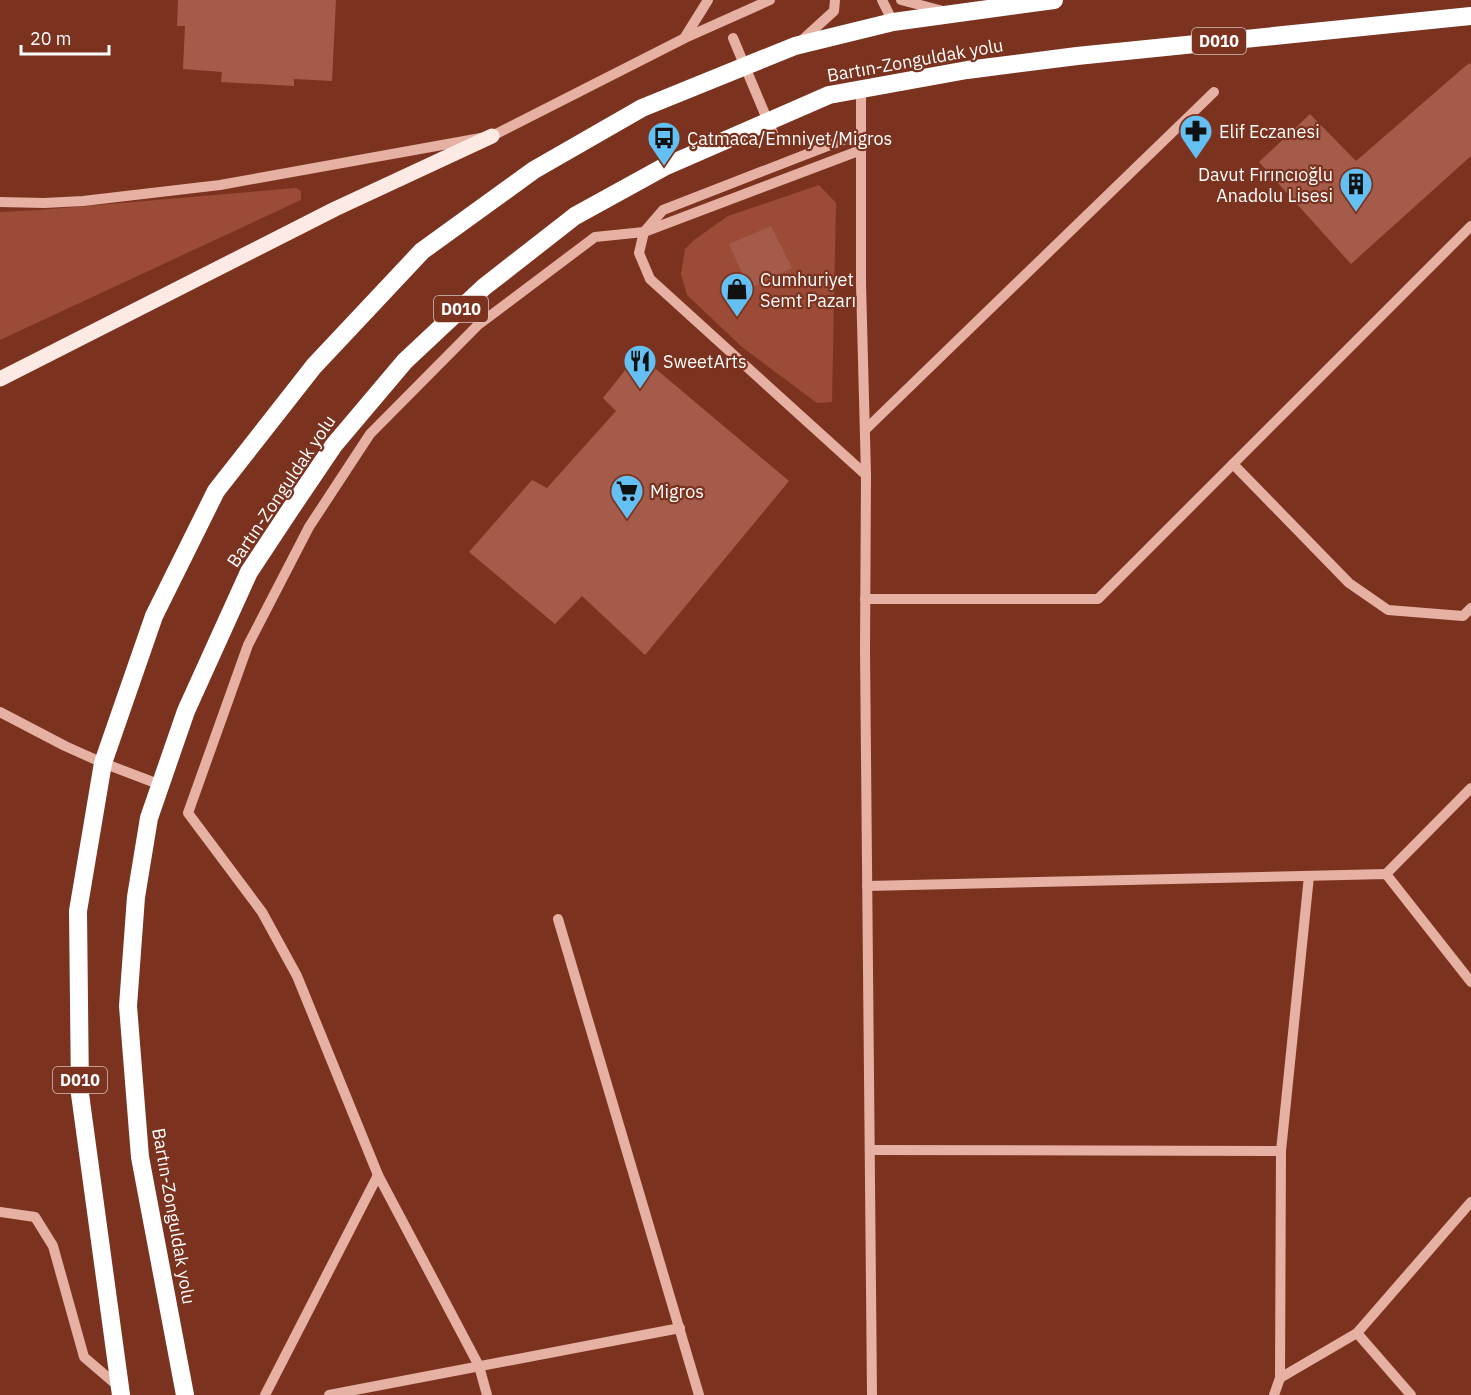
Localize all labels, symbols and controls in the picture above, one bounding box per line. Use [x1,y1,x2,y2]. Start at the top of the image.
scale bar [21,18,110,56]
text: 20 m [30,27,72,50]
road number: D010 [1192,28,1246,54]
street label: Bartın-Zonguldak yolu [825,33,1005,87]
pharmacy icon: Elif Eczanesi [1178,113,1214,160]
bus stop icon: Çatmaca/Emniyet/Migros [646,120,682,167]
place label: Elif Eczanesi [1219,120,1320,143]
place label: Çatmaca/Emniyet/Migros [687,127,892,150]
place label: Davut Fırıncıoğlu Anadolu Lisesi [1198,163,1333,207]
building icon: Davut Fırıncıoğlu Anadolu Lisesi [1338,166,1374,213]
place label: Cumhuriyet Semt Pazarı [760,268,856,312]
shop icon: Cumhuriyet Semt Pazarı [719,271,755,318]
road number: D010 [434,296,488,322]
restaurant icon: SweetArts [622,343,658,390]
place label: SweetArts [663,350,747,373]
street label: Bartın-Zonguldak yolu [222,411,340,571]
supermarket icon: Migros [609,473,645,520]
place label: Migros [650,480,704,503]
road number: D010 [53,1067,107,1093]
street label: Bartın-Zonguldak yolu [147,1126,201,1306]

